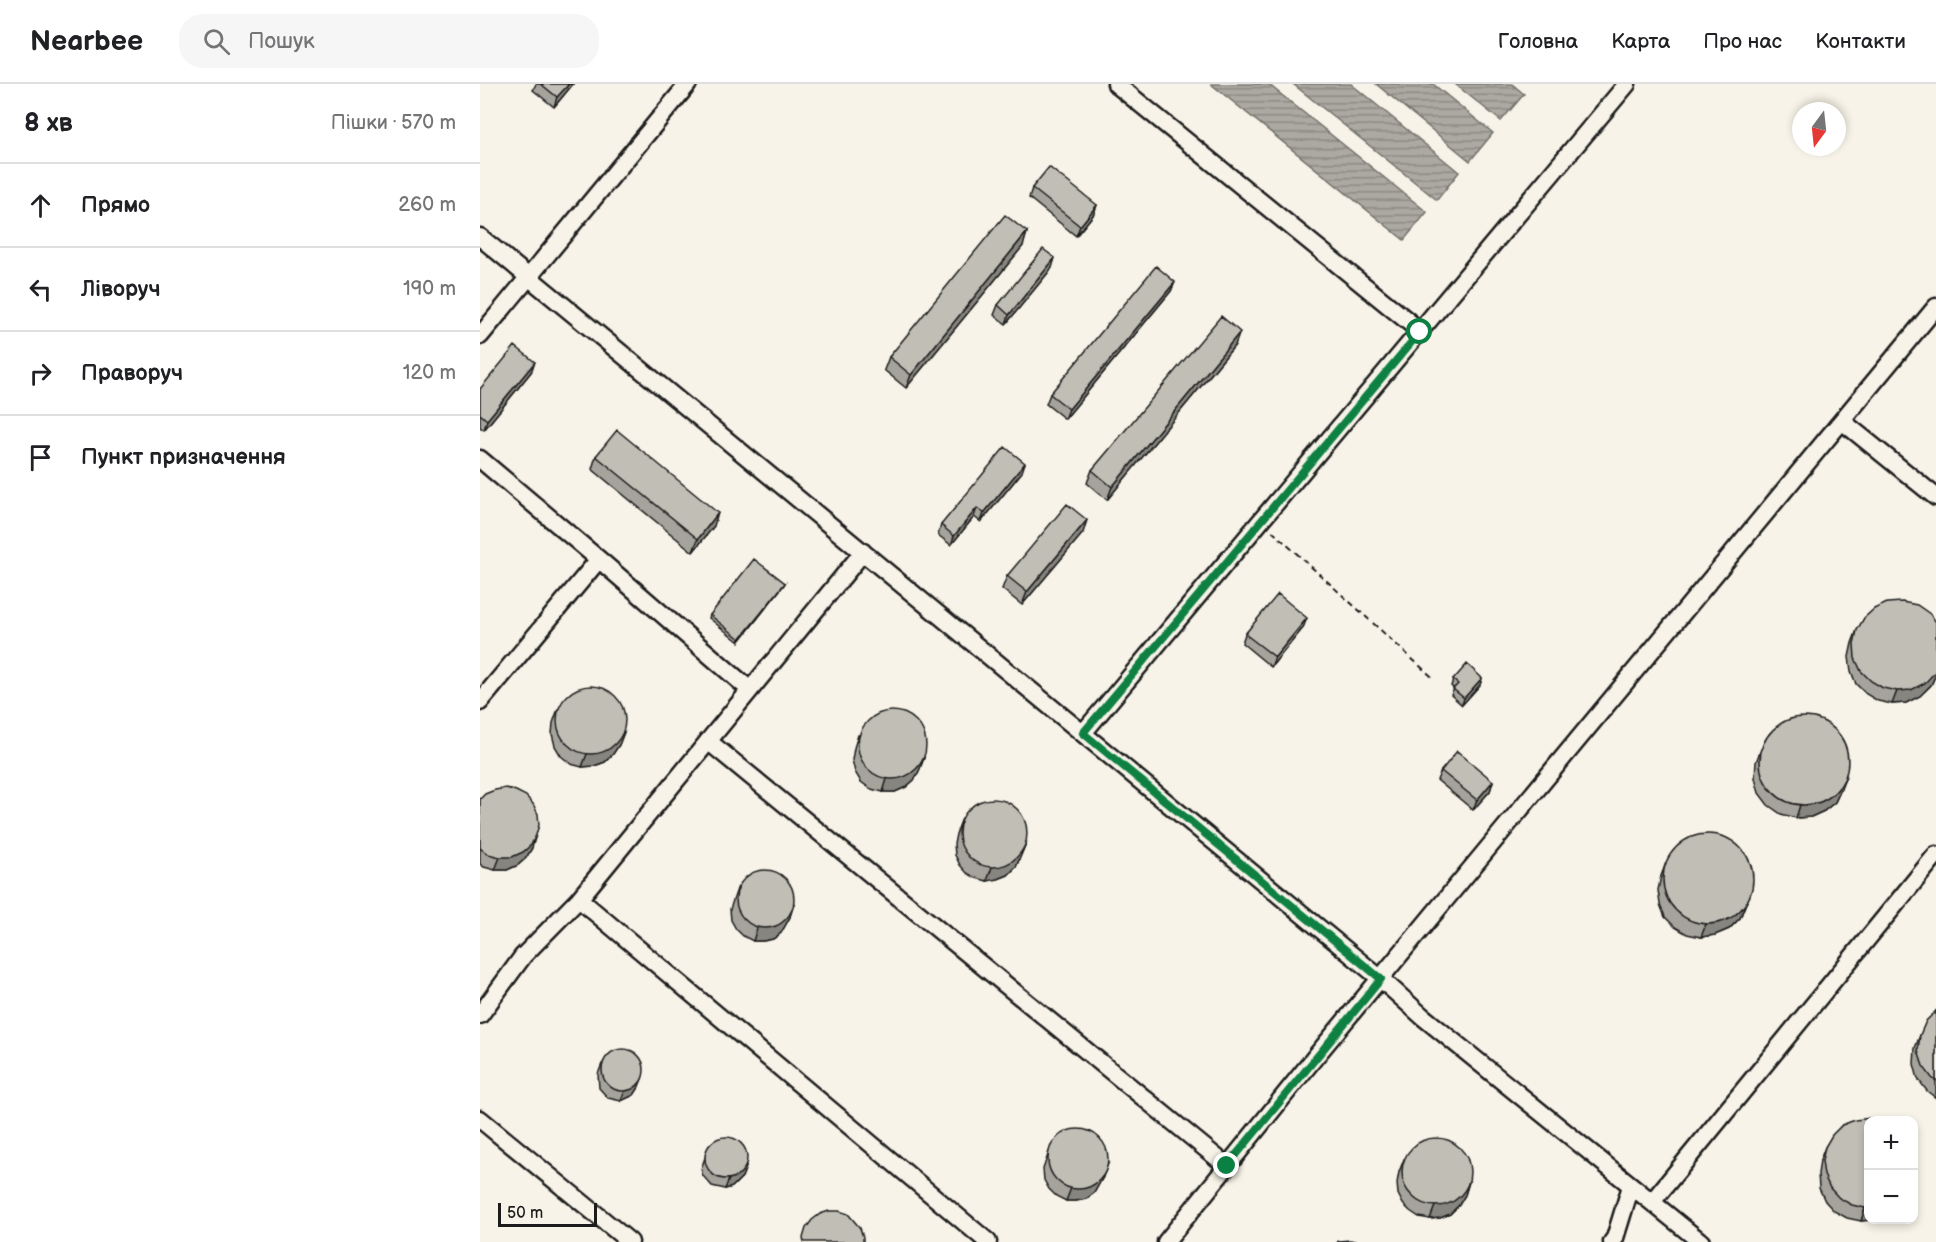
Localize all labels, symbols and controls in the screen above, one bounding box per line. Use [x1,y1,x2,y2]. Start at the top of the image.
search box [179,14,599,68]
text: Nearbee [30,25,143,58]
icon: search [200,25,233,58]
text: Пошук [248,28,315,55]
text: Головна [1498,29,1578,54]
text: Карта [1611,29,1670,54]
text: Про нас [1703,29,1782,54]
text: Контакти [1815,29,1906,54]
north arrow [1792,102,1846,156]
text: 8 хв [24,108,73,139]
text: Пішки · 570 m [331,111,456,135]
icon: ahead [24,189,57,222]
text: Прямо [81,192,150,219]
text: 260 m [398,193,456,217]
icon: left [24,273,57,306]
text: Ліворуч [81,276,161,303]
text: 190 m [403,277,456,301]
route start [1406,318,1432,344]
icon: right [24,357,57,390]
text: Праворуч [81,360,183,387]
text: 120 m [403,361,456,385]
icon: arrive [24,441,57,474]
text: Пункт призначення [81,444,286,471]
map controls [1864,1116,1918,1224]
button: + [1864,1116,1918,1170]
route end [1213,1152,1239,1178]
button: − [1864,1170,1918,1224]
scale bar [498,1200,597,1228]
text: 50 m [507,1204,543,1223]

